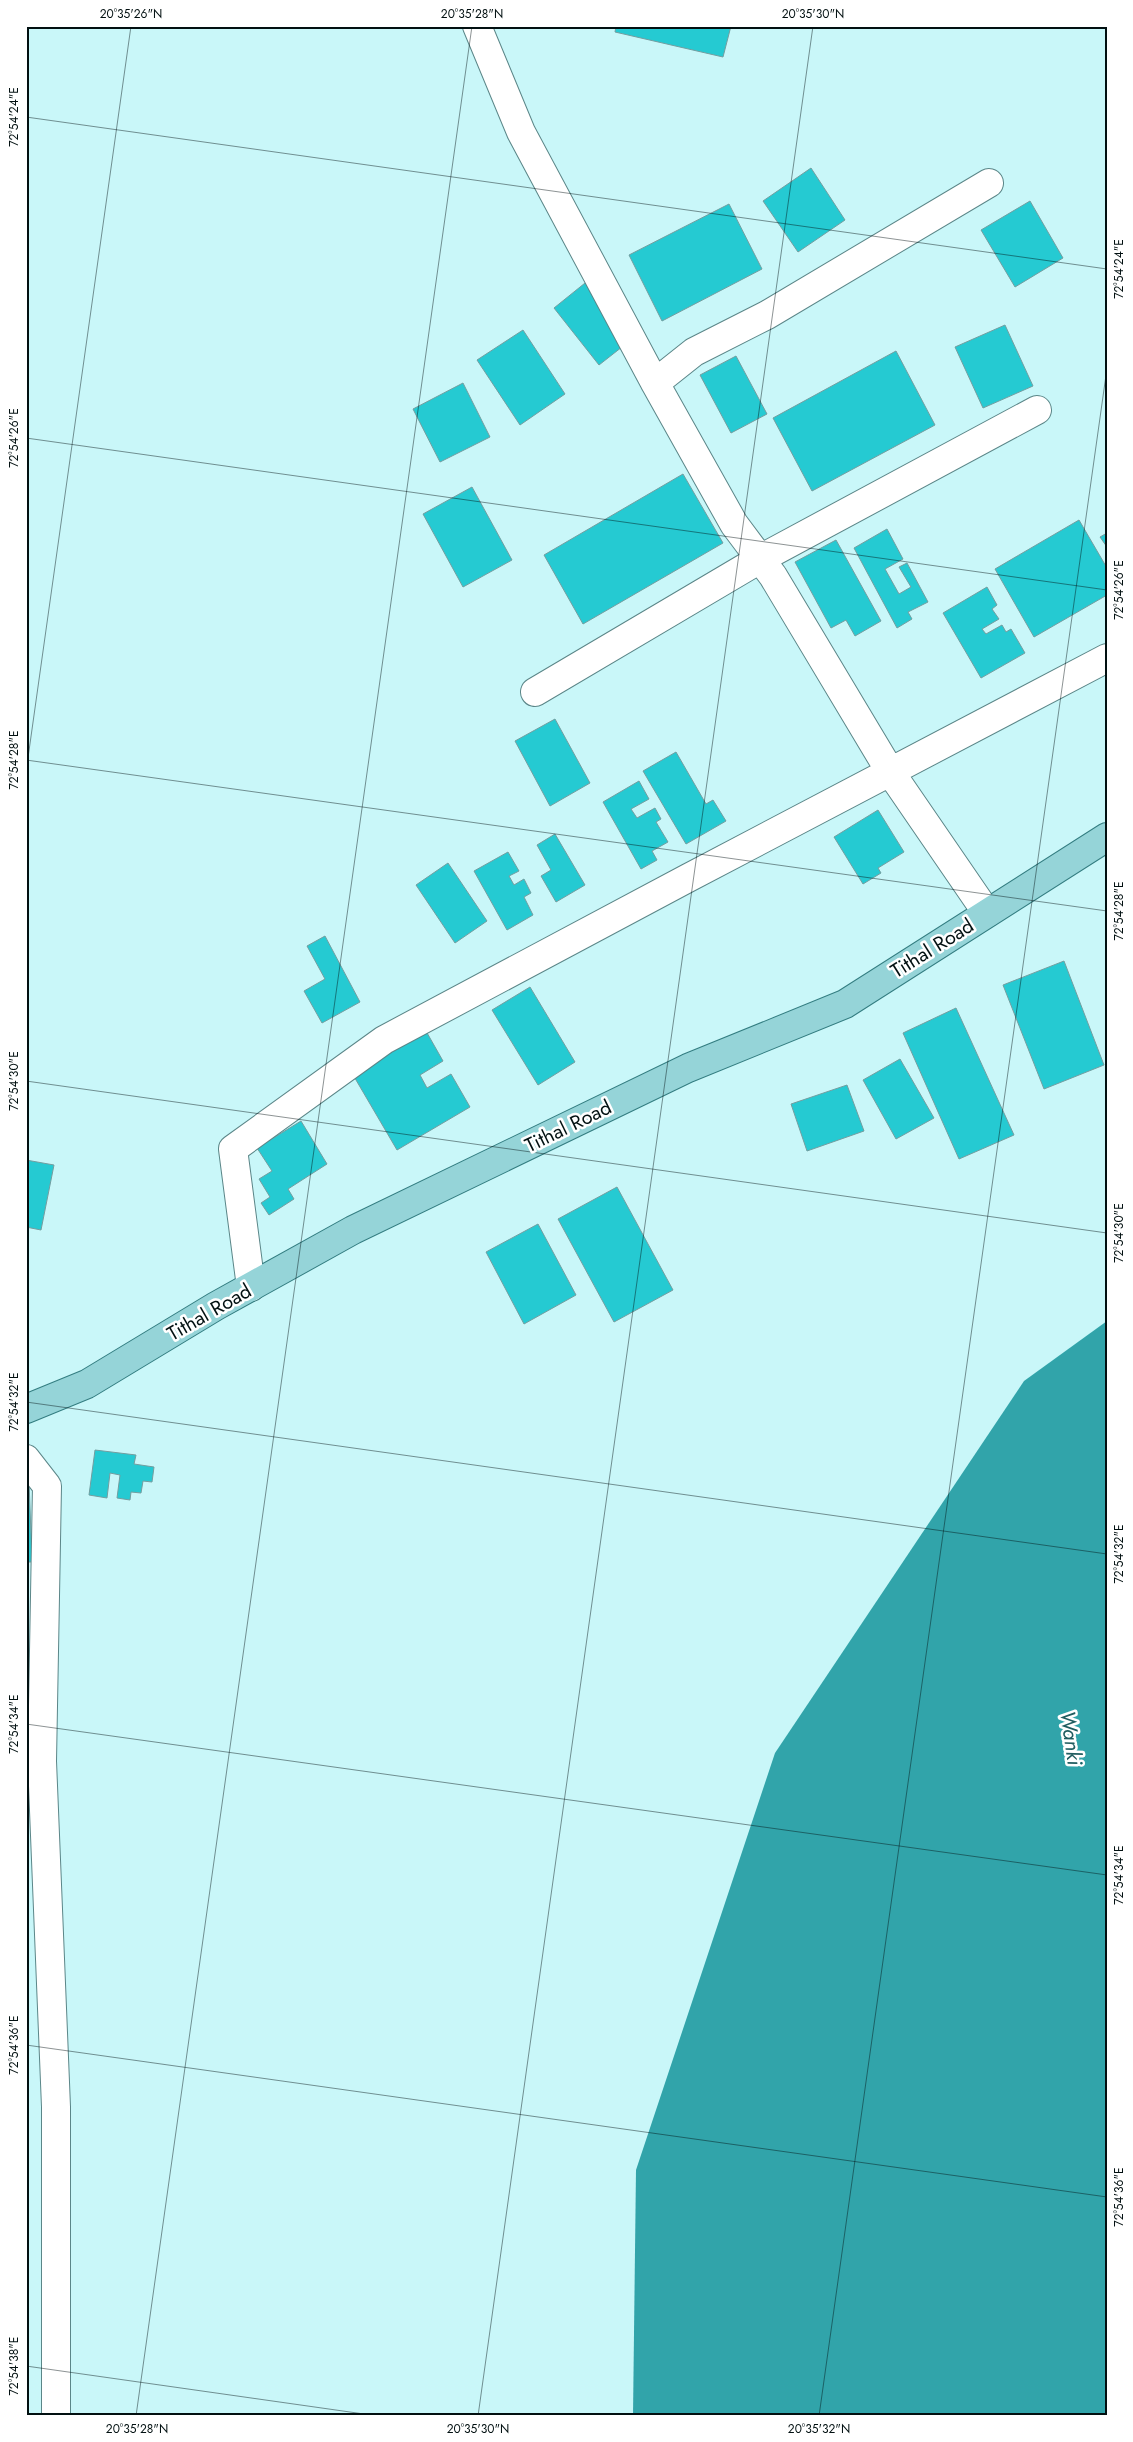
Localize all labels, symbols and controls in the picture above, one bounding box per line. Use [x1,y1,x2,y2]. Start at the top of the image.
text: 20°35'26"N [100,5,162,23]
text: 20°35'28"N [441,5,503,23]
text: 20°35'30"N [782,5,844,23]
text: 72°54'24"E [5,87,23,147]
text: 72°54'24"E [1110,239,1128,299]
text: 72°54'26"E [5,408,23,468]
text: 72°54'26"E [1110,560,1128,620]
text: 72°54'28"E [5,730,23,790]
text: 72°54'28"E [1110,881,1128,941]
street label: Tithal Road [885,911,979,985]
text: 72°54'30"E [5,1051,23,1111]
street label: Tithal Road [520,1093,616,1160]
text: 72°54'30"E [1110,1203,1128,1263]
street label: Tithal Road [162,1277,257,1348]
text: 72°54'32"E [5,1372,23,1432]
text: 72°54'32"E [1110,1524,1128,1584]
text: 72°54'34"E [5,1694,23,1754]
water label: Wanki [1052,1709,1090,1768]
text: 72°54'34"E [1110,1845,1128,1905]
text: 72°54'36"E [5,2015,23,2075]
text: 72°54'36"E [1110,2167,1128,2227]
text: 72°54'38"E [5,2337,23,2395]
text: 20°35'28"N [106,2420,168,2438]
text: 20°35'30"N [447,2420,509,2438]
text: 20°35'32"N [788,2420,850,2438]

